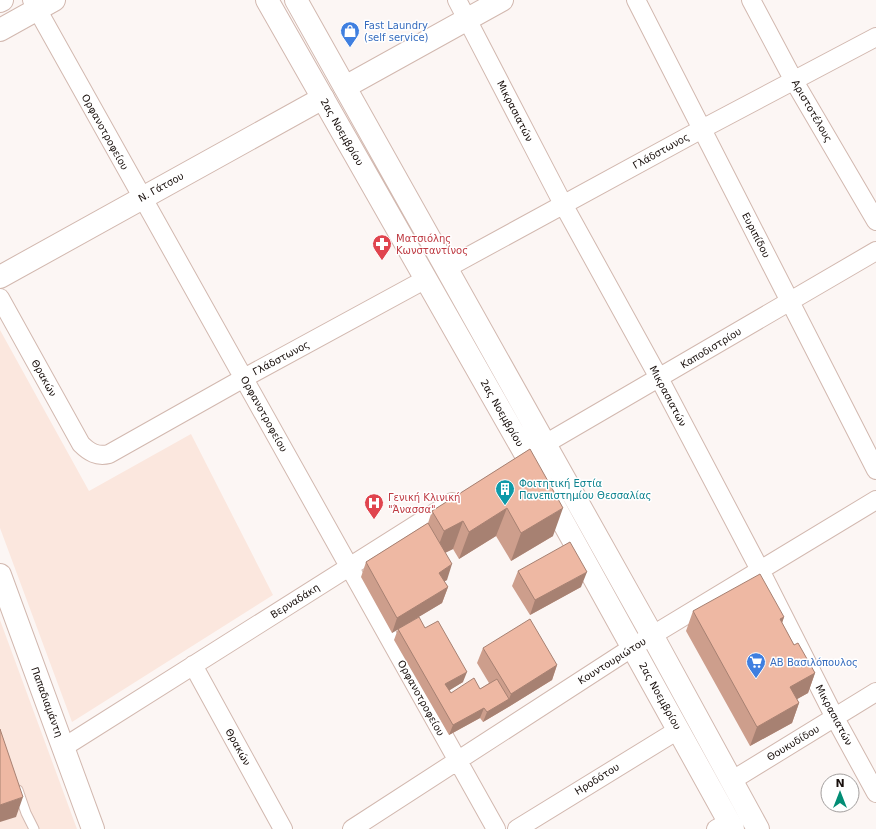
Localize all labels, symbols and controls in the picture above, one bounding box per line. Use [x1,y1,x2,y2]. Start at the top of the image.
shop icon: Fast Laundry (self service) [339,20,361,48]
place label: Fast Laundry (self service) [364,20,429,43]
street label: Αριστοτέλους [790,78,834,144]
street label: Μικρασιατών [495,79,535,144]
street label: Ορφανοτροφείου [80,92,130,172]
street label: 2ας Νοεμβρίου [318,97,366,168]
street label: Γλάδστωνος [631,131,691,171]
street label: Ν. Γάτσου [136,170,186,204]
street label: Ευριπίδου [740,211,772,260]
pharmacy icon: Ματσιόλης Κωνσταντίνος [371,233,393,261]
place label: Ματσιόλης Κωνσταντίνος [396,233,468,256]
street label: Καποδιστρίου [679,325,743,370]
street label: Γλάδστωνος [251,338,311,378]
street label: Θρακών [29,358,59,399]
street label: Μικρασιατών [647,364,689,429]
street label: Ορφανοτροφείου [239,374,289,454]
street label: 2ας Νοεμβρίου [478,378,526,449]
building icon: Φοιτητική Εστία Πανεπιστημίου Θεσσαλίας [494,478,516,506]
place label: Φοιτητική Εστία Πανεπιστημίου Θεσσαλίας [519,478,651,501]
hospital icon: Γενική Κλινική "Άνασσα" [363,492,385,520]
place label: Γενική Κλινική "Άνασσα" [388,492,460,515]
street label: Βερναδάκη [268,582,322,620]
street label: Κουντουριώτου [576,636,648,686]
supermarket icon: ΑΒ Βασιλόπουλος [745,651,767,679]
place label: ΑΒ Βασιλόπουλος [770,657,858,668]
street label: Ορφανοτροφείου [396,658,446,738]
street label: 2ας Νοεμβρίου [637,660,683,732]
street label: Παπαδιαμάντη [29,665,65,739]
street label: Μικρασιατών [813,683,855,748]
street label: Θουκυδίδου [765,723,821,763]
street label: Θρακών [223,727,253,768]
street label: Ηροδότου [573,761,621,797]
north arrow [820,773,860,813]
text: N [835,777,845,790]

